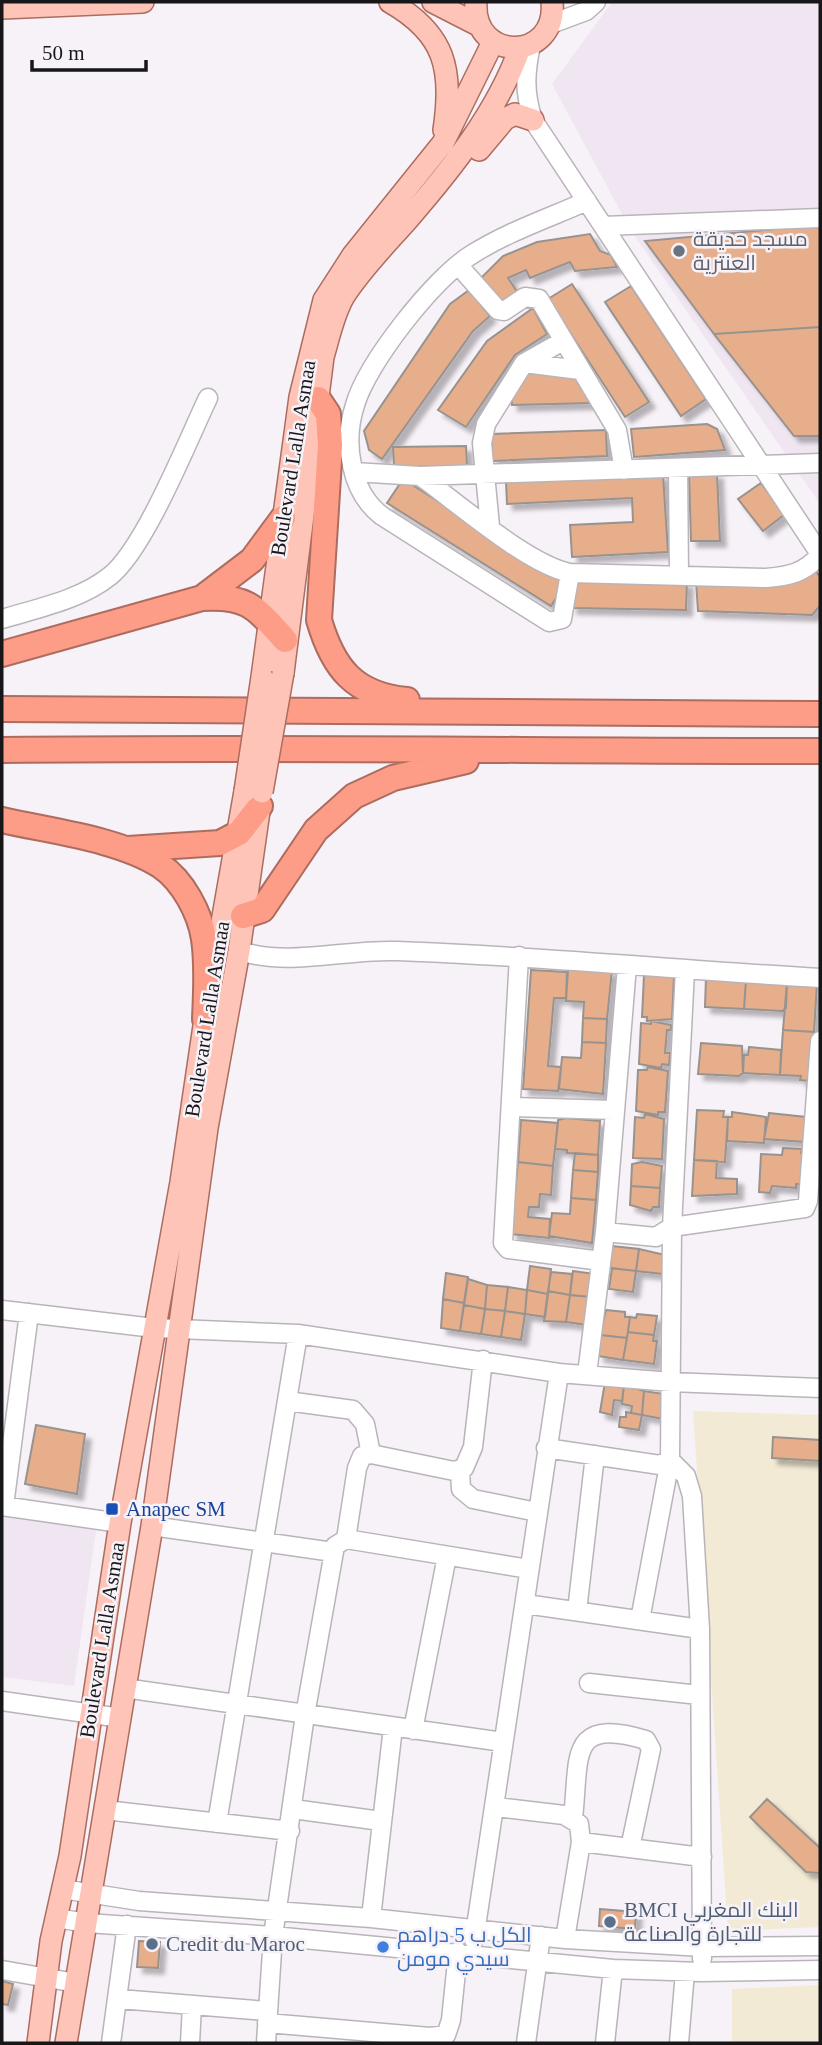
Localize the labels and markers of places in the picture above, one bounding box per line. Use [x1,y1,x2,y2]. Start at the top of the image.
place label: مسجد حديقة العنترية [693,227,808,275]
marker: مسجد حديقة العنترية [671,243,687,259]
place label: Anapec SM [126,1497,226,1521]
marker: Anapec SM [104,1501,120,1517]
place label: BMCI البنك المغربي للتجارة والصناعة [624,1898,799,1946]
marker: BMCI البنك المغربي للتجارة والصناعة [602,1914,618,1930]
place label: الكل ب 5 دراهم سيدي مومن [397,1923,532,1975]
place label: Credit du Maroc [166,1932,305,1956]
marker: Credit du Maroc [144,1936,160,1952]
marker: الكل ب 5 دراهم سيدي مومن [375,1939,391,1955]

